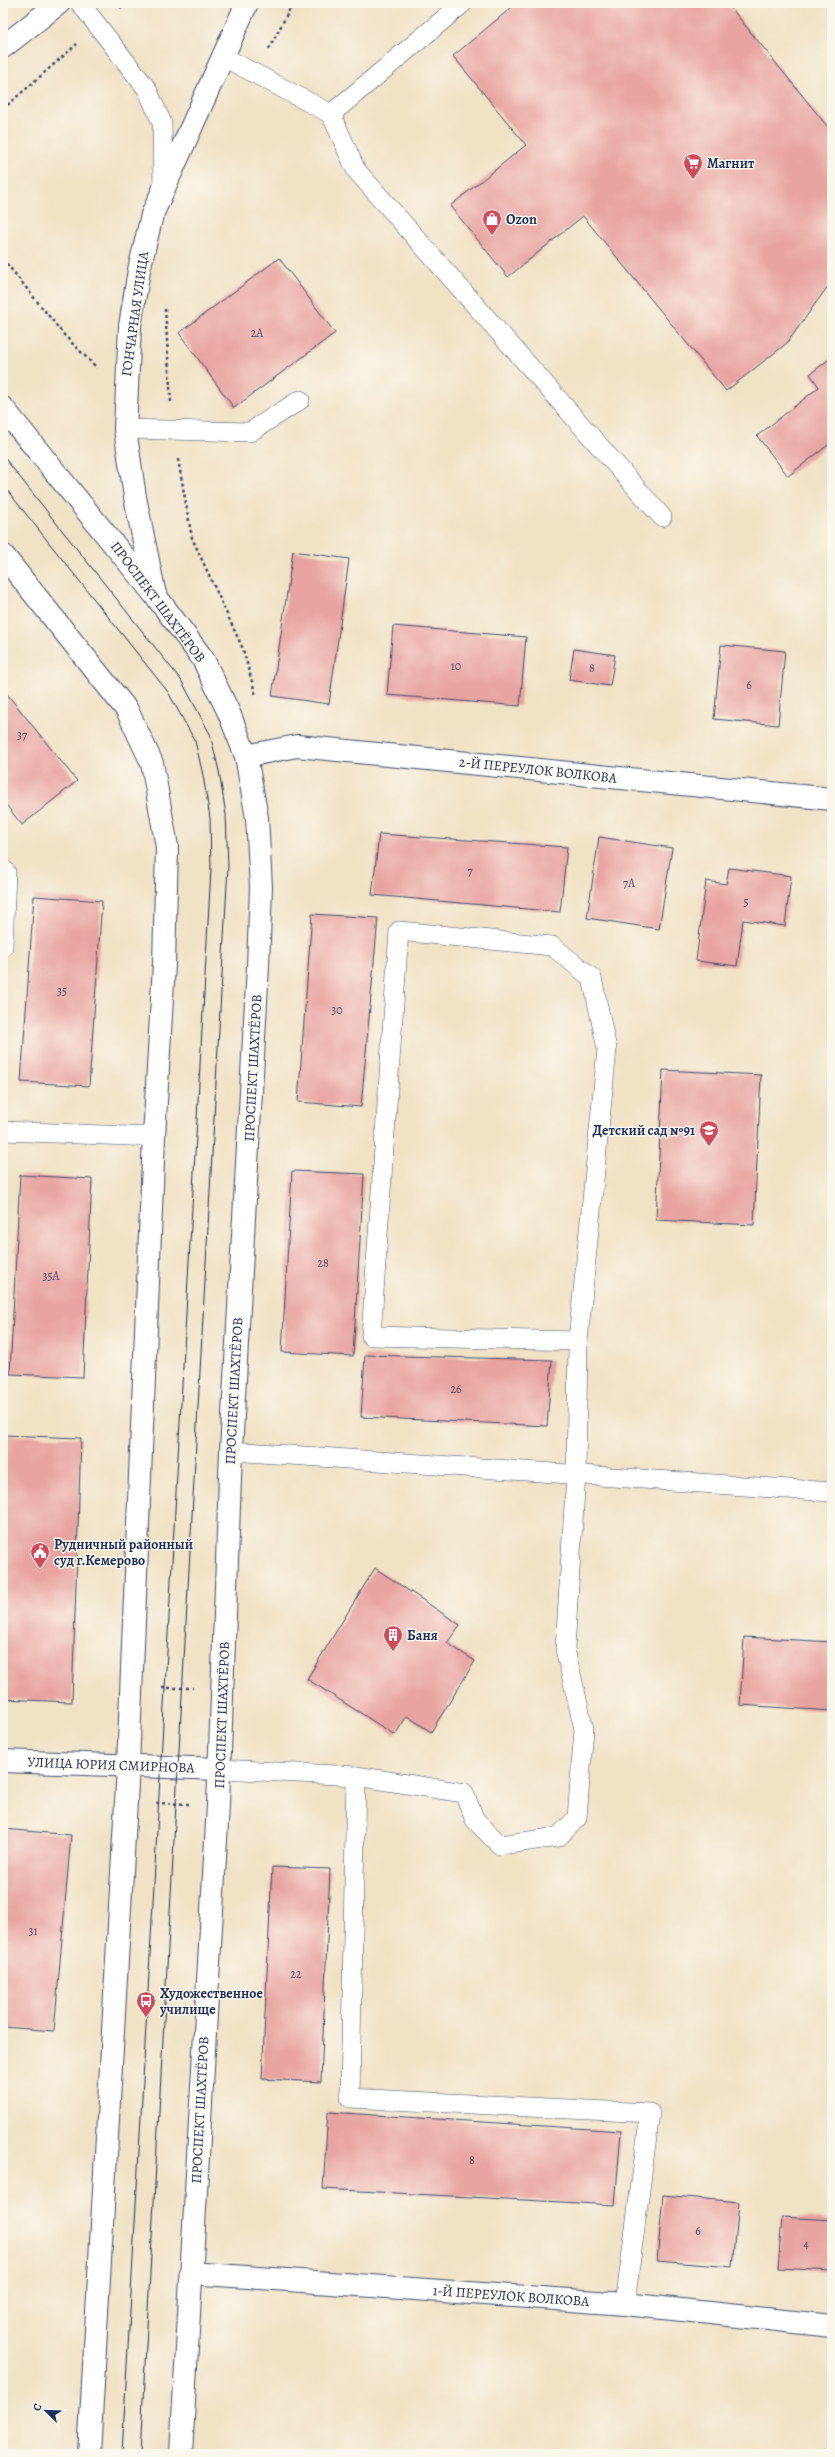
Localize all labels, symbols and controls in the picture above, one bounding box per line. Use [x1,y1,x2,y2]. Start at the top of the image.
supermarket icon: Магнит [682,152,704,180]
place label: Магнит [707,154,755,173]
shop icon: Ozon [481,208,503,236]
place label: Ozon [506,210,537,229]
street label: ГОНЧАРНАЯ УЛИЦА [117,249,153,378]
house number: 2А [251,325,264,341]
street label: ПРОСПЕКТ ШАХТЁРОВ [106,537,210,667]
house number: 10 [451,658,461,674]
house number: 8 [589,660,595,676]
house number: 6 [746,677,752,693]
house number: 37 [17,727,28,743]
street label: 2-Й ПЕРЕУЛОК ВОЛКОВА [458,752,619,788]
house number: 7 [467,863,473,879]
house number: 7А [623,875,636,891]
house number: 5 [743,894,749,910]
house number: 35 [57,983,67,999]
street label: ПРОСПЕКТ ШАХТЁРОВ [240,994,266,1142]
house number: 30 [331,1002,343,1018]
school or university icon: Детский сад №91 [698,1119,720,1147]
place label: Детский сад №91 [593,1121,695,1140]
house number: 28 [317,1255,329,1271]
house number: 35А [42,1268,61,1284]
street label: ПРОСПЕКТ ШАХТЁРОВ [221,1317,247,1465]
house number: 26 [450,1381,462,1397]
place label: Рудничный районный суд г.Кемерово [54,1535,193,1570]
public building icon: Рудничный районный суд г.Кемерово [29,1541,51,1569]
building icon: Баня [382,1624,404,1652]
place label: Баня [407,1626,438,1645]
street label: ПРОСПЕКТ ШАХТЁРОВ [210,1641,234,1789]
street label: УЛИЦА ЮРИЯ СМИРНОВА [27,1753,196,1777]
house number: 31 [28,1923,38,1939]
house number: 22 [290,1966,302,1982]
place label: Художественное училище [159,1984,263,2019]
bus stop icon: Художественное училище [135,1990,157,2018]
street label: ПРОСПЕКТ ШАХТЁРОВ [187,2036,213,2184]
house number: 8 [469,2152,475,2168]
house number: 6 [695,2223,701,2239]
house number: 4 [803,2236,809,2252]
street label: 1-Й ПЕРЕУЛОК ВОЛКОВА [432,2281,591,2311]
north arrow [26,2391,66,2431]
text: С [29,2401,46,2413]

